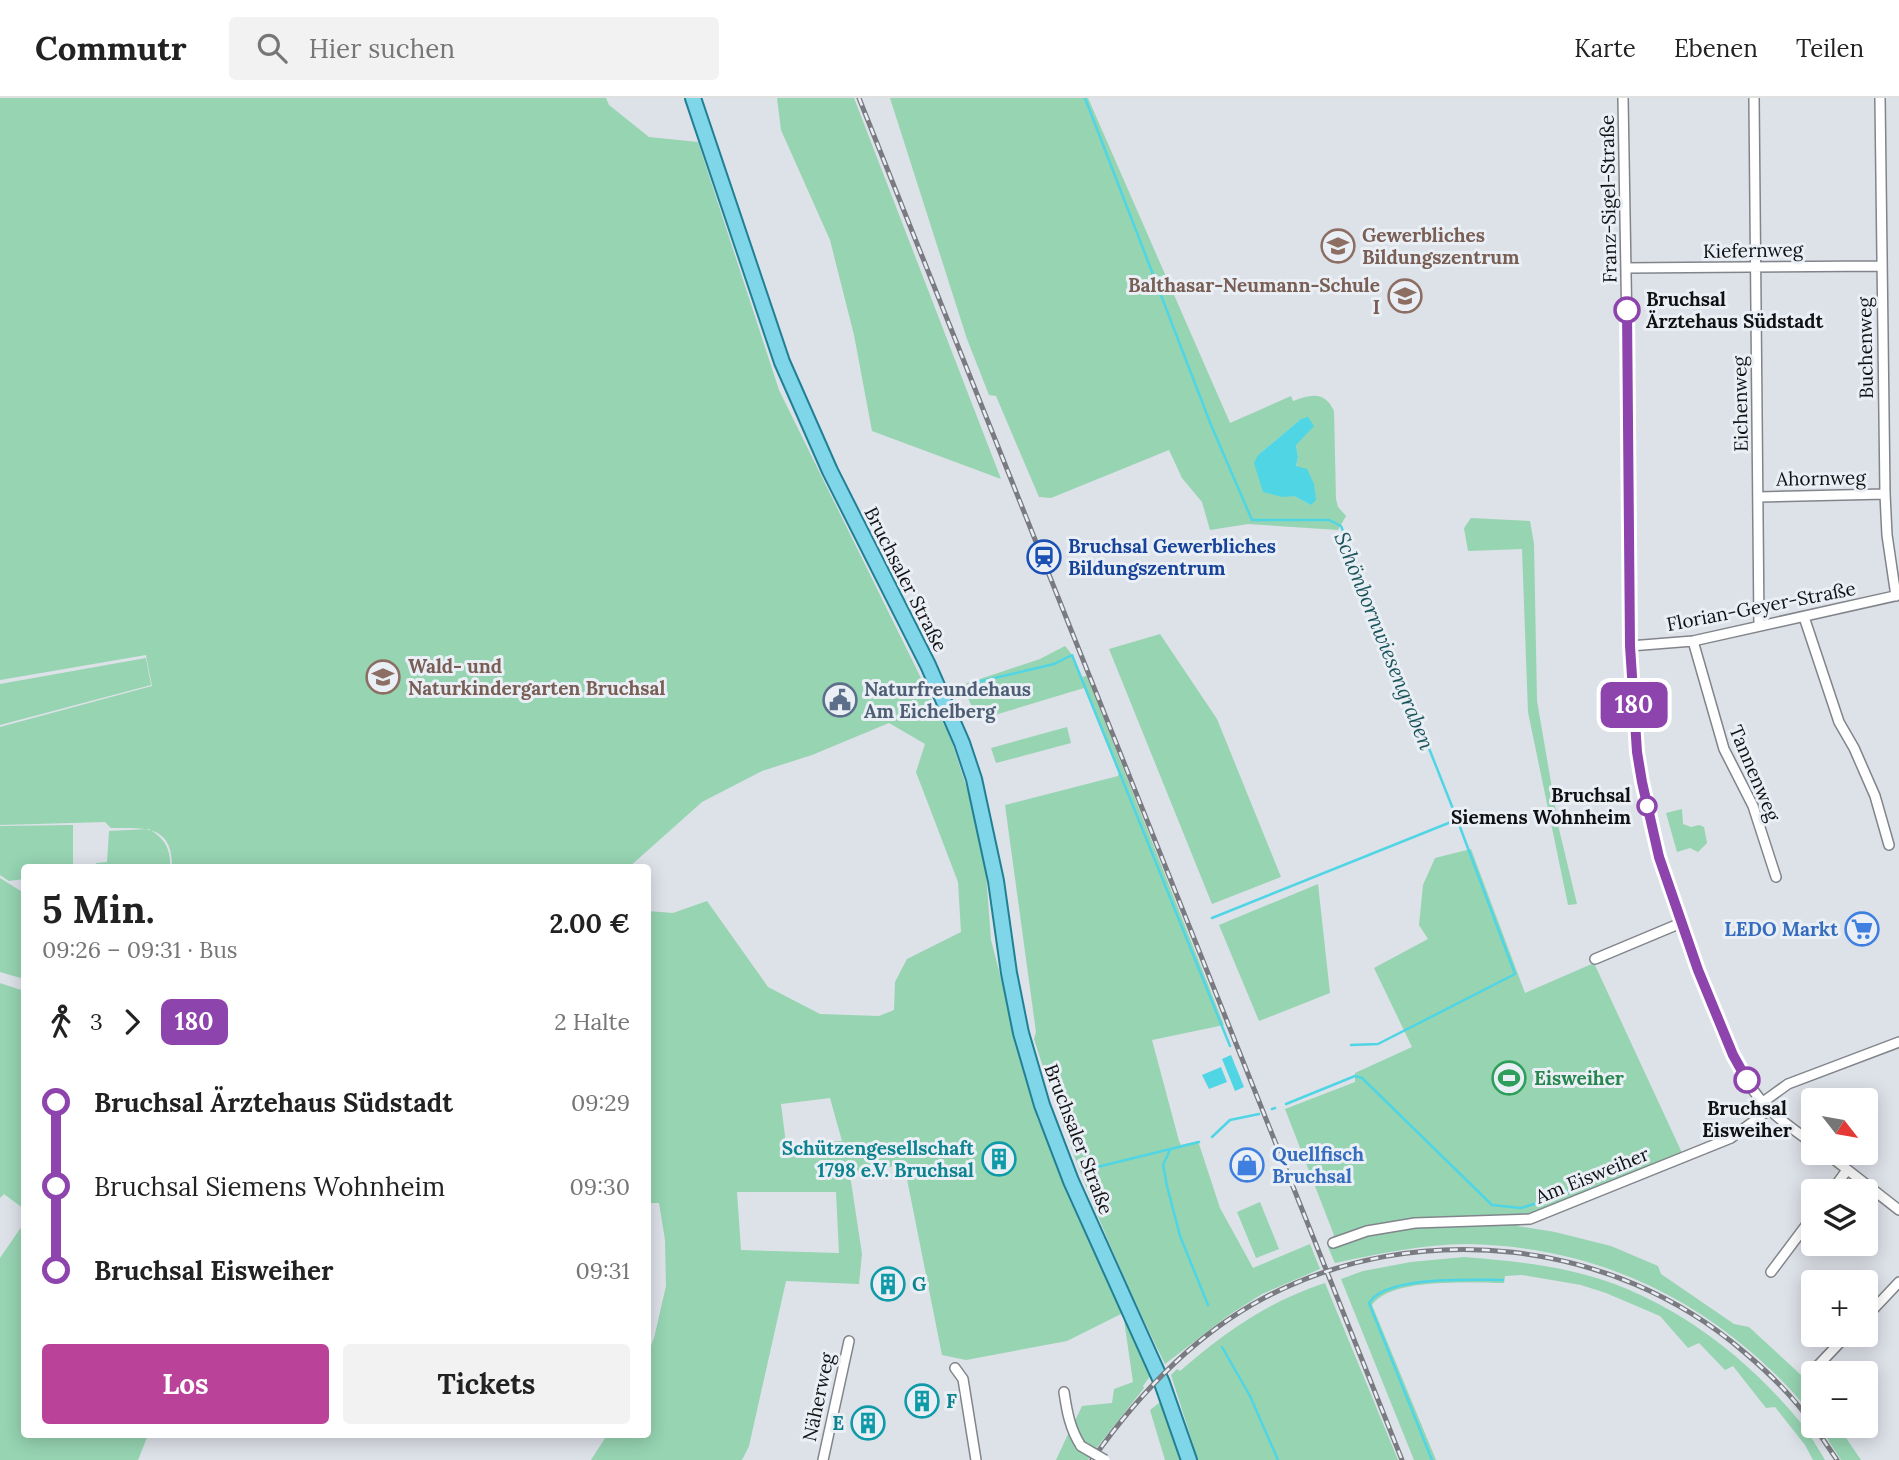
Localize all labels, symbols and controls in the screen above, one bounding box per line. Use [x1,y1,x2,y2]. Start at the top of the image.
search box [229,17,719,80]
text: Commutr [35,27,187,69]
icon: search [253,29,291,67]
text: Hier suchen [309,32,455,65]
text: Karte [1574,33,1636,64]
text: Ebenen [1674,33,1758,64]
text: Teilen [1796,33,1864,64]
street label: Franz-Sigel-Straße [1595,115,1621,283]
place label: Gewerbliches Bildungszentrum [1362,223,1520,269]
school or university icon: Gewerbliches Bildungszentrum [1319,227,1357,265]
street label: Kiefernweg [1703,237,1804,263]
place label: Balthasar-Neumann-Schule I [1128,273,1380,319]
school or university icon: Balthasar-Neumann-Schule I [1386,277,1424,315]
place label: Bruchsal Ärztehaus Südstadt [1646,287,1824,333]
street label: Buchenweg [1852,296,1878,399]
marker: Bruchsal Ärztehaus Südstadt [1614,297,1640,323]
street label: Eichenweg [1727,355,1753,452]
street label: Ahornweg [1775,465,1867,491]
street label: Bruchsaler Straße [859,503,953,655]
water label: Schönbornwiesengraben [1328,528,1441,754]
place label: Bruchsal Gewerbliches Bildungszentrum [1068,534,1276,580]
station icon: Bruchsal Gewerbliches Bildungszentrum [1025,538,1063,576]
street label: Florian-Geyer-Straße [1664,576,1858,636]
place label: Wald- und Naturkindergarten Bruchsal [408,654,666,700]
school or university icon: Wald- und Naturkindergarten Bruchsal [364,658,402,696]
place label: Naturfreundehaus Am Eichelberg [864,677,1031,723]
public building icon: Naturfreundehaus Am Eichelberg [821,681,859,719]
line badge: 180 [1594,682,1674,728]
text: 180 [1615,689,1653,720]
street label: Tannenweg [1724,721,1786,825]
place label: Bruchsal Siemens Wohnheim [1451,783,1632,829]
marker: Bruchsal Siemens Wohnheim [1637,796,1657,816]
text: 5 Min. [42,885,155,933]
text: 2.00 € [550,907,630,940]
supermarket icon: LEDO Markt [1843,910,1881,948]
place label: LEDO Markt [1724,917,1839,941]
text: 09:26 – 09:31 · Bus [42,935,238,964]
icon: walk [42,1003,80,1041]
icon: forward [113,1003,151,1041]
text: 180 [175,1006,214,1037]
text: 3 [90,1007,103,1036]
text: 2 Halte [554,1007,630,1036]
sports icon: Eisweiher [1490,1059,1528,1097]
street label: Bruchsaler Straße [1039,1060,1119,1218]
place label: Eisweiher [1534,1066,1624,1090]
marker: Bruchsal Eisweiher [1734,1067,1760,1093]
text: Bruchsal Ärztehaus Südstadt [94,1086,453,1119]
text: 09:29 [571,1088,630,1117]
north arrow [1801,1088,1878,1166]
map controls [1801,1088,1878,1438]
place label: Bruchsal Eisweiher [1702,1096,1792,1142]
place label: Schützengesellschaft 1798 e.V. Bruchsal [782,1136,975,1182]
building icon: Schützengesellschaft 1798 e.V. Bruchsal [980,1140,1018,1178]
street label: Am Eisweiher [1531,1141,1653,1209]
place label: Quellfisch Bruchsal [1272,1142,1364,1188]
shop icon: Quellfisch Bruchsal [1228,1146,1266,1184]
text: Bruchsal Siemens Wohnheim [94,1170,445,1203]
text: 09:30 [570,1172,630,1201]
button: layers [1801,1179,1878,1256]
text: Bruchsal Eisweiher [94,1254,333,1287]
text: 09:31 [575,1256,630,1285]
building icon: G [869,1265,907,1303]
button: + [1801,1270,1878,1347]
place label: G [912,1272,926,1296]
button: Los [42,1344,329,1424]
button: Tickets [343,1344,630,1424]
street label: Näherweg [797,1350,839,1444]
button: − [1801,1361,1878,1438]
building icon: F [903,1382,941,1420]
place label: F [946,1389,957,1413]
building icon: E [849,1404,887,1442]
place label: E [832,1411,844,1435]

